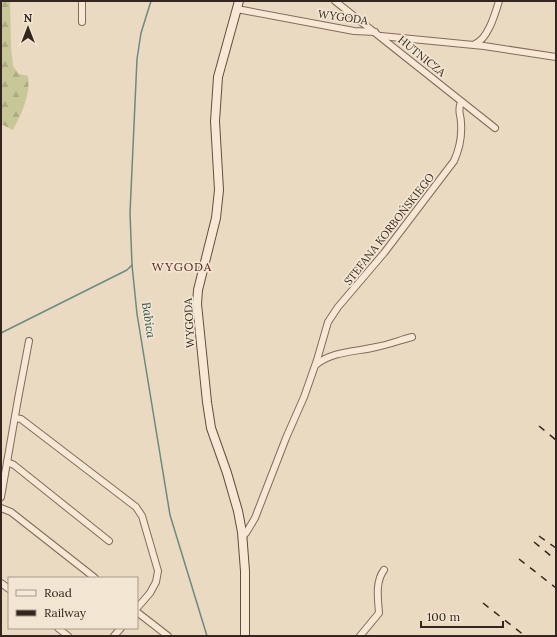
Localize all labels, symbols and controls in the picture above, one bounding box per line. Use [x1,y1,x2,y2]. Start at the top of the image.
street label: WYGODA [317,7,370,28]
north arrow [8,8,48,48]
text: N [24,11,33,25]
street label: HUTNICZA [395,33,449,80]
street label: STEFANA KORBOŃSKIEGO [341,170,437,288]
district label: WYGODA [152,259,212,274]
street label: WYGODA [181,296,197,348]
water label: Babica [139,301,159,340]
legend [8,577,138,629]
text: Road [44,585,72,600]
scale bar [421,603,503,629]
text: Railway [44,605,87,620]
text: 100 m [427,609,460,624]

